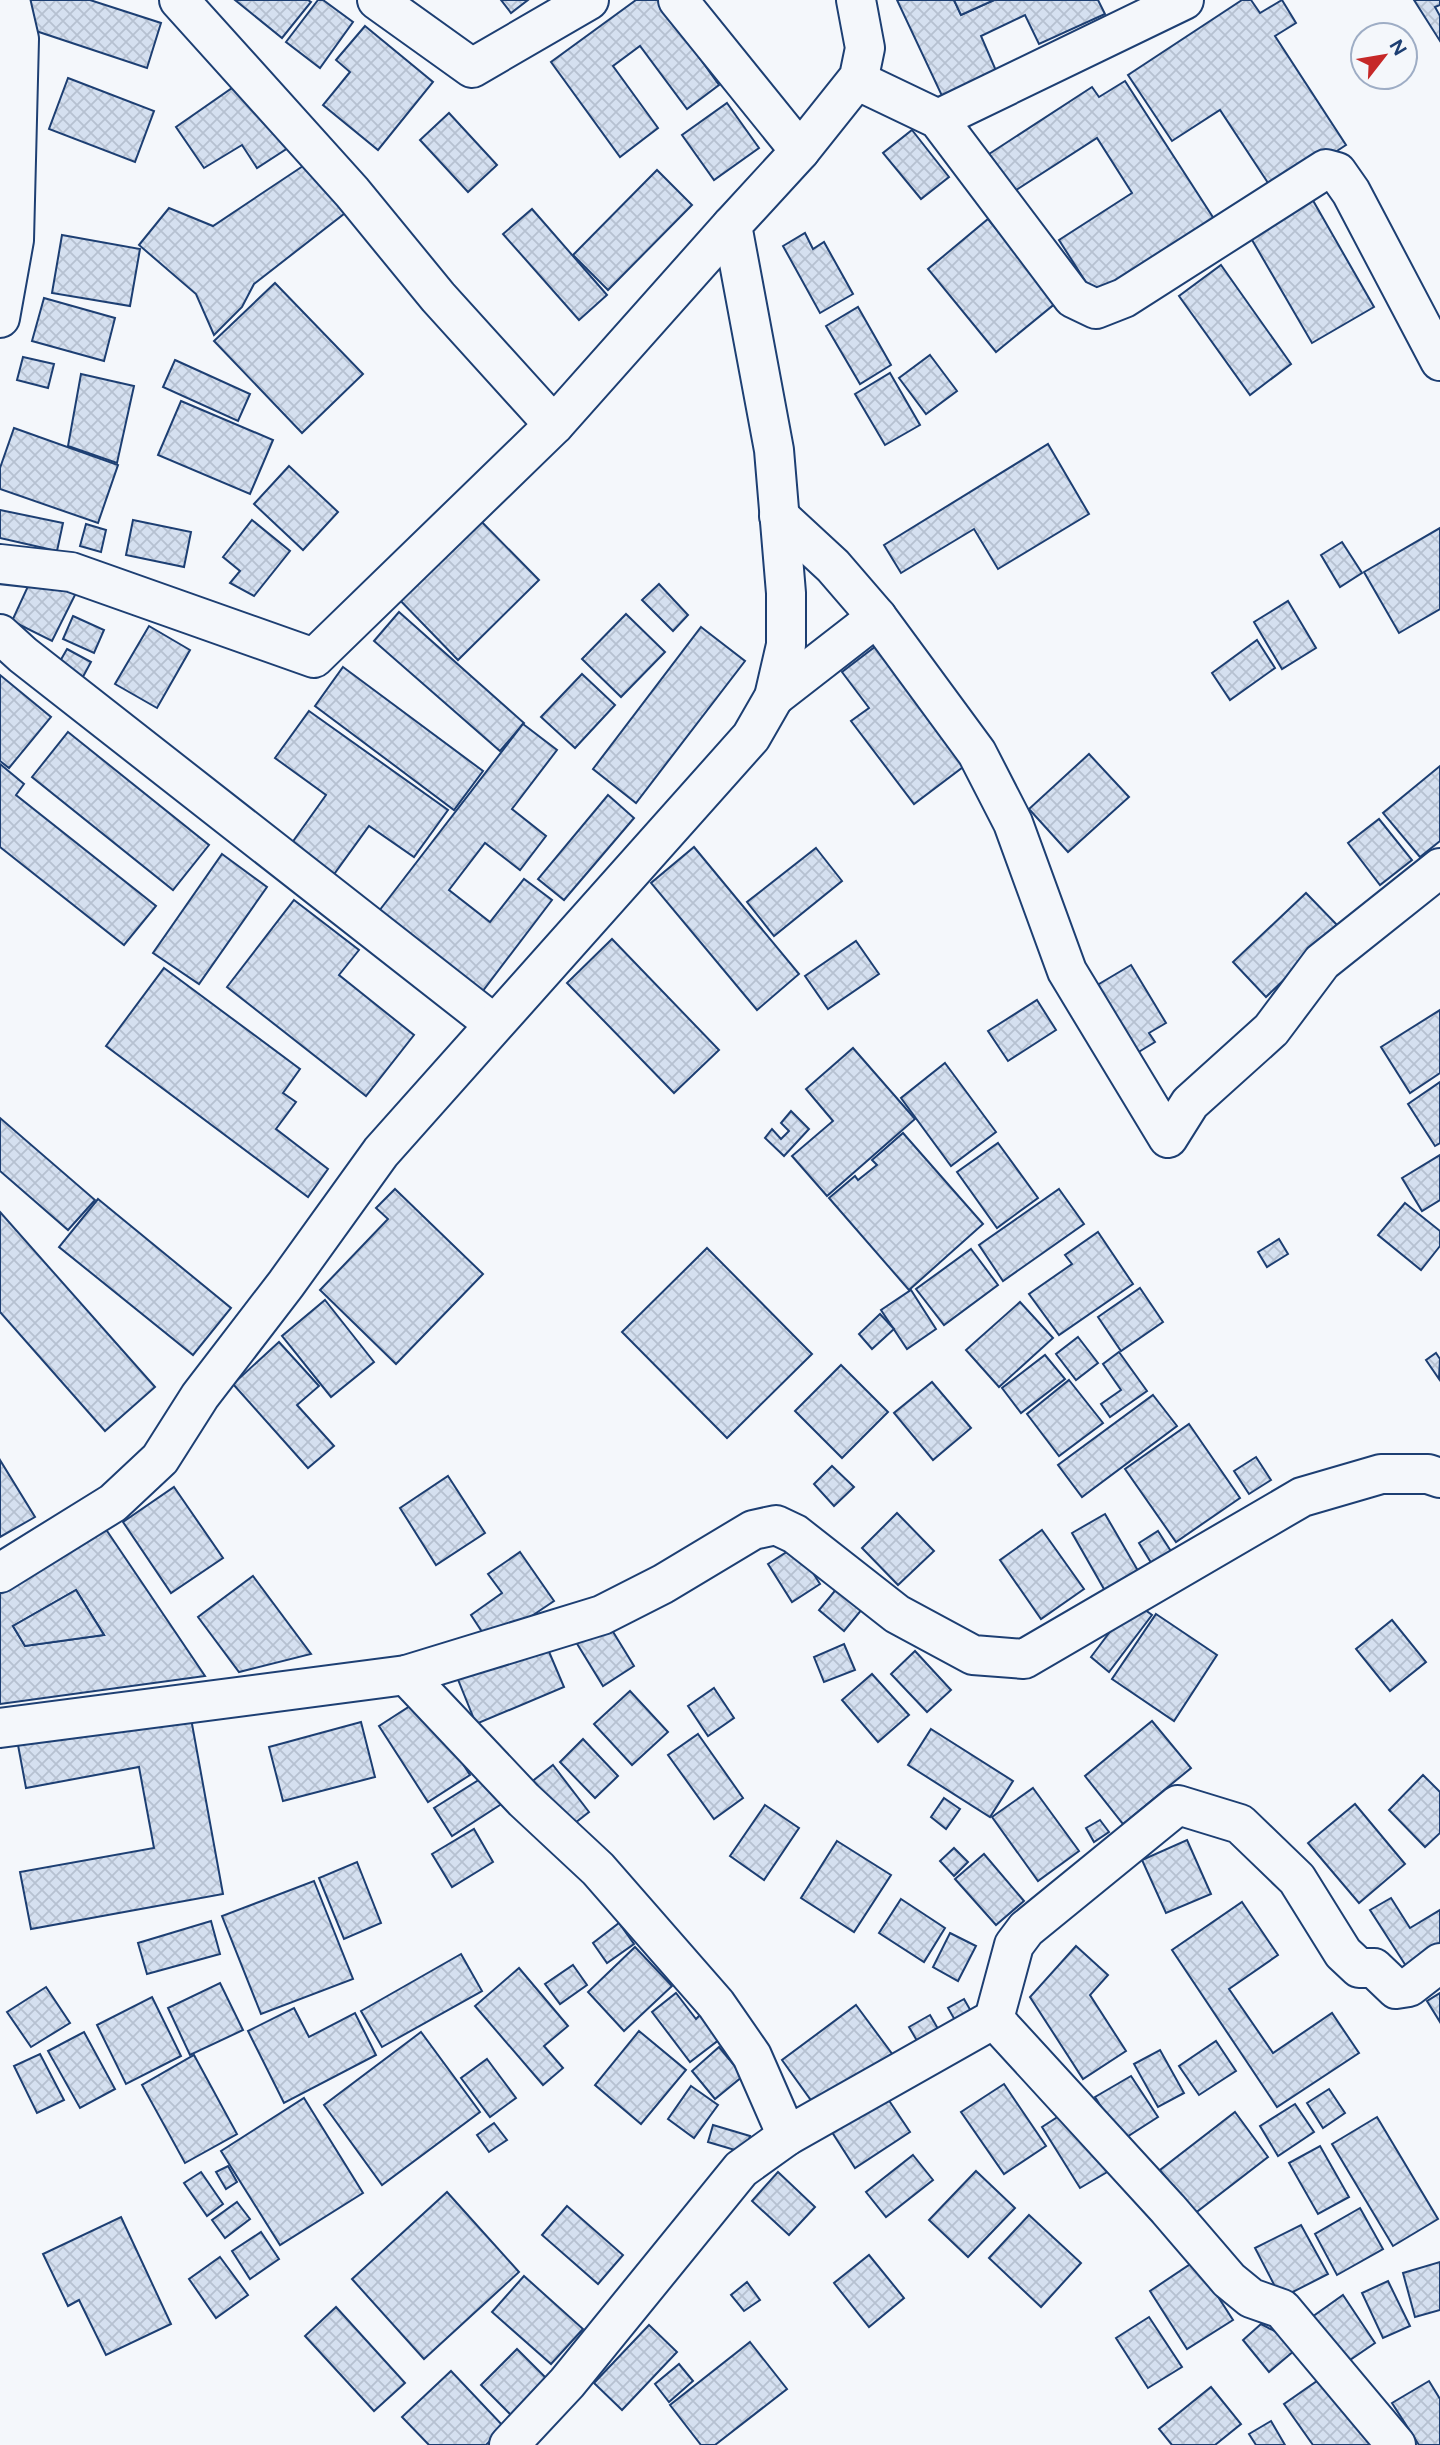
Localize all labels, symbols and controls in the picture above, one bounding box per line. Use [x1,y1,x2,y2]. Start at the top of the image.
north arrow [1349,21,1419,91]
text: N [1385,35,1412,60]

